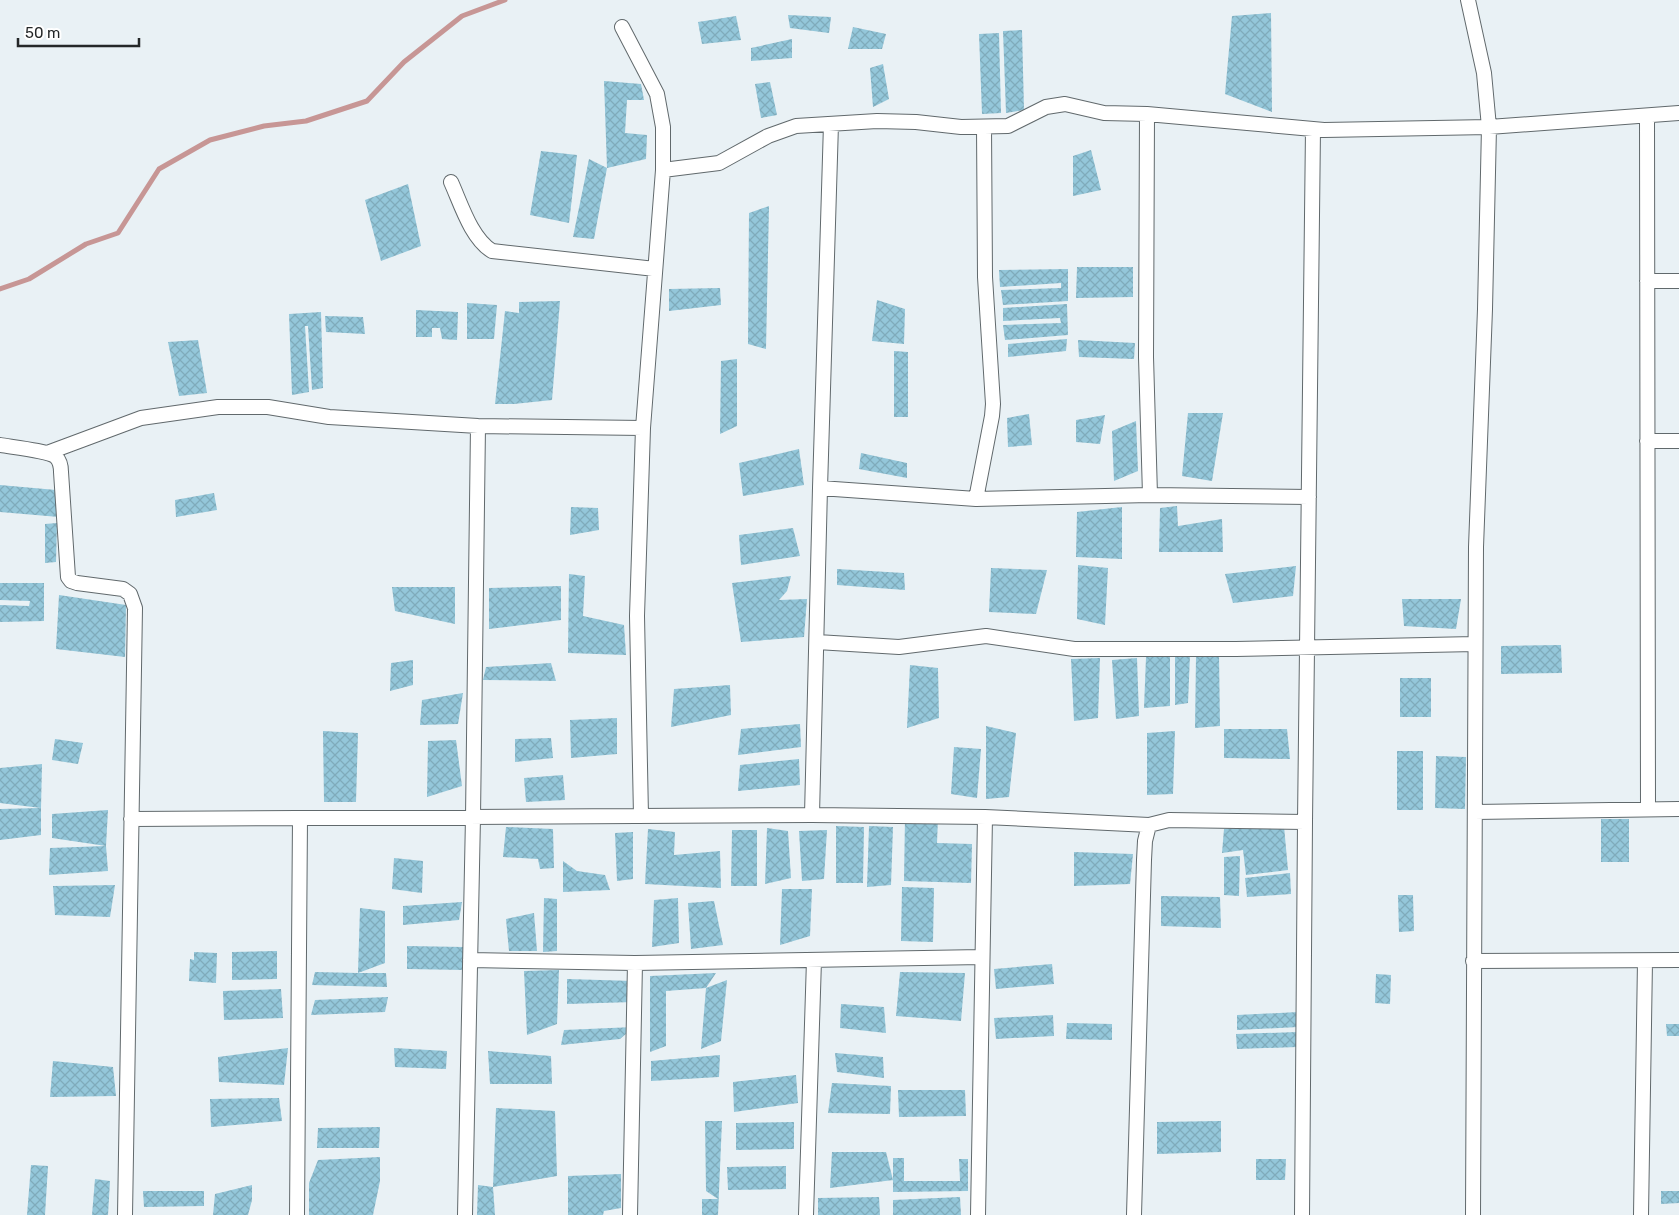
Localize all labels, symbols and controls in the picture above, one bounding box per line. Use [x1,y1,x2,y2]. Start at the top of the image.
scale bar [18,15,139,47]
text: 50 m [25,24,60,42]

